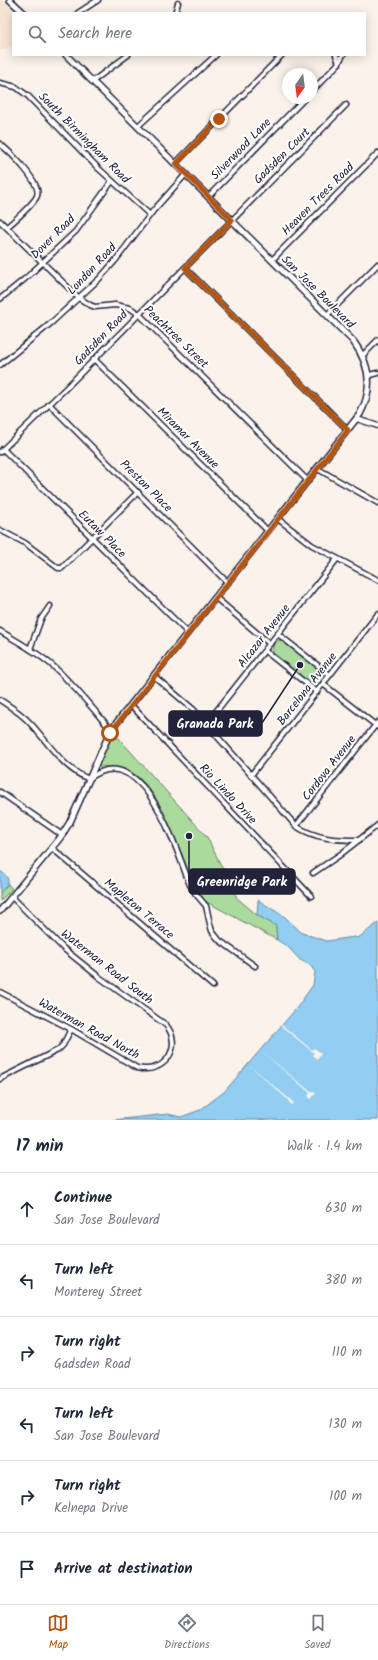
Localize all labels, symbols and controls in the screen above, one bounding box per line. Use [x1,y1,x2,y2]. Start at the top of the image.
search box [12,12,366,56]
text: Search here [58,22,132,46]
icon: search [26,23,48,45]
north arrow [282,68,318,104]
street label: South Birmingham Road [34,88,135,189]
route end [210,110,228,128]
street label: Silverwood Lane [206,113,276,184]
street label: Gadsden Court [249,123,315,189]
street label: Heaven Trees Road [277,158,359,240]
street label: Dover Road [26,210,80,264]
street label: London Road [63,238,122,299]
street label: San Jose Boulevard [277,251,360,334]
street label: Peachtree Street [139,301,213,373]
street label: Gadsden Road [70,305,133,370]
street label: Miramar Avenue [153,403,224,474]
street label: Preston Place [115,455,177,517]
street label: Eutaw Place [73,505,131,563]
street label: Alcazar Avenue [233,600,295,672]
street label: Barcelona Avenue [272,648,342,730]
callout: Granada Park [169,711,262,736]
text: Granada Park [177,714,254,735]
route start [101,724,119,742]
street label: Cordova Avenue [297,731,361,805]
street label: Rio Lindo Drive [195,759,262,829]
callout: Greenridge Park [189,869,295,894]
text: Greenridge Park [197,872,288,893]
street label: Mapleton Terrace [100,874,179,944]
street label: Waterman Road South [57,925,157,1009]
street label: Waterman Road North [35,993,143,1065]
text: 17 min [16,1133,63,1160]
text: Walk · 1.4 km [287,1136,362,1157]
text: Continue [54,1186,112,1210]
icon: ahead [16,1198,38,1220]
text: 630 m [325,1198,362,1219]
text: San Jose Boulevard [54,1210,160,1231]
text: Turn left [54,1258,114,1282]
icon: left [16,1270,38,1292]
text: 380 m [325,1270,362,1291]
text: Monterey Street [54,1282,142,1303]
text: Turn right [54,1330,121,1354]
icon: right [16,1342,38,1364]
text: 110 m [332,1342,362,1363]
text: Gadsden Road [54,1354,131,1375]
text: Turn left [54,1402,114,1426]
icon: left [16,1414,38,1436]
text: 130 m [328,1414,362,1435]
text: San Jose Boulevard [54,1426,160,1447]
text: Turn right [54,1474,121,1498]
icon: right [16,1486,38,1508]
text: 100 m [329,1486,362,1507]
text: Kelnepa Drive [54,1498,128,1519]
text: Arrive at destination [54,1557,193,1581]
icon: arrive [16,1558,38,1580]
tab: Map [47,1612,69,1654]
tab: Directions [164,1612,210,1654]
tab: Saved [305,1612,331,1654]

